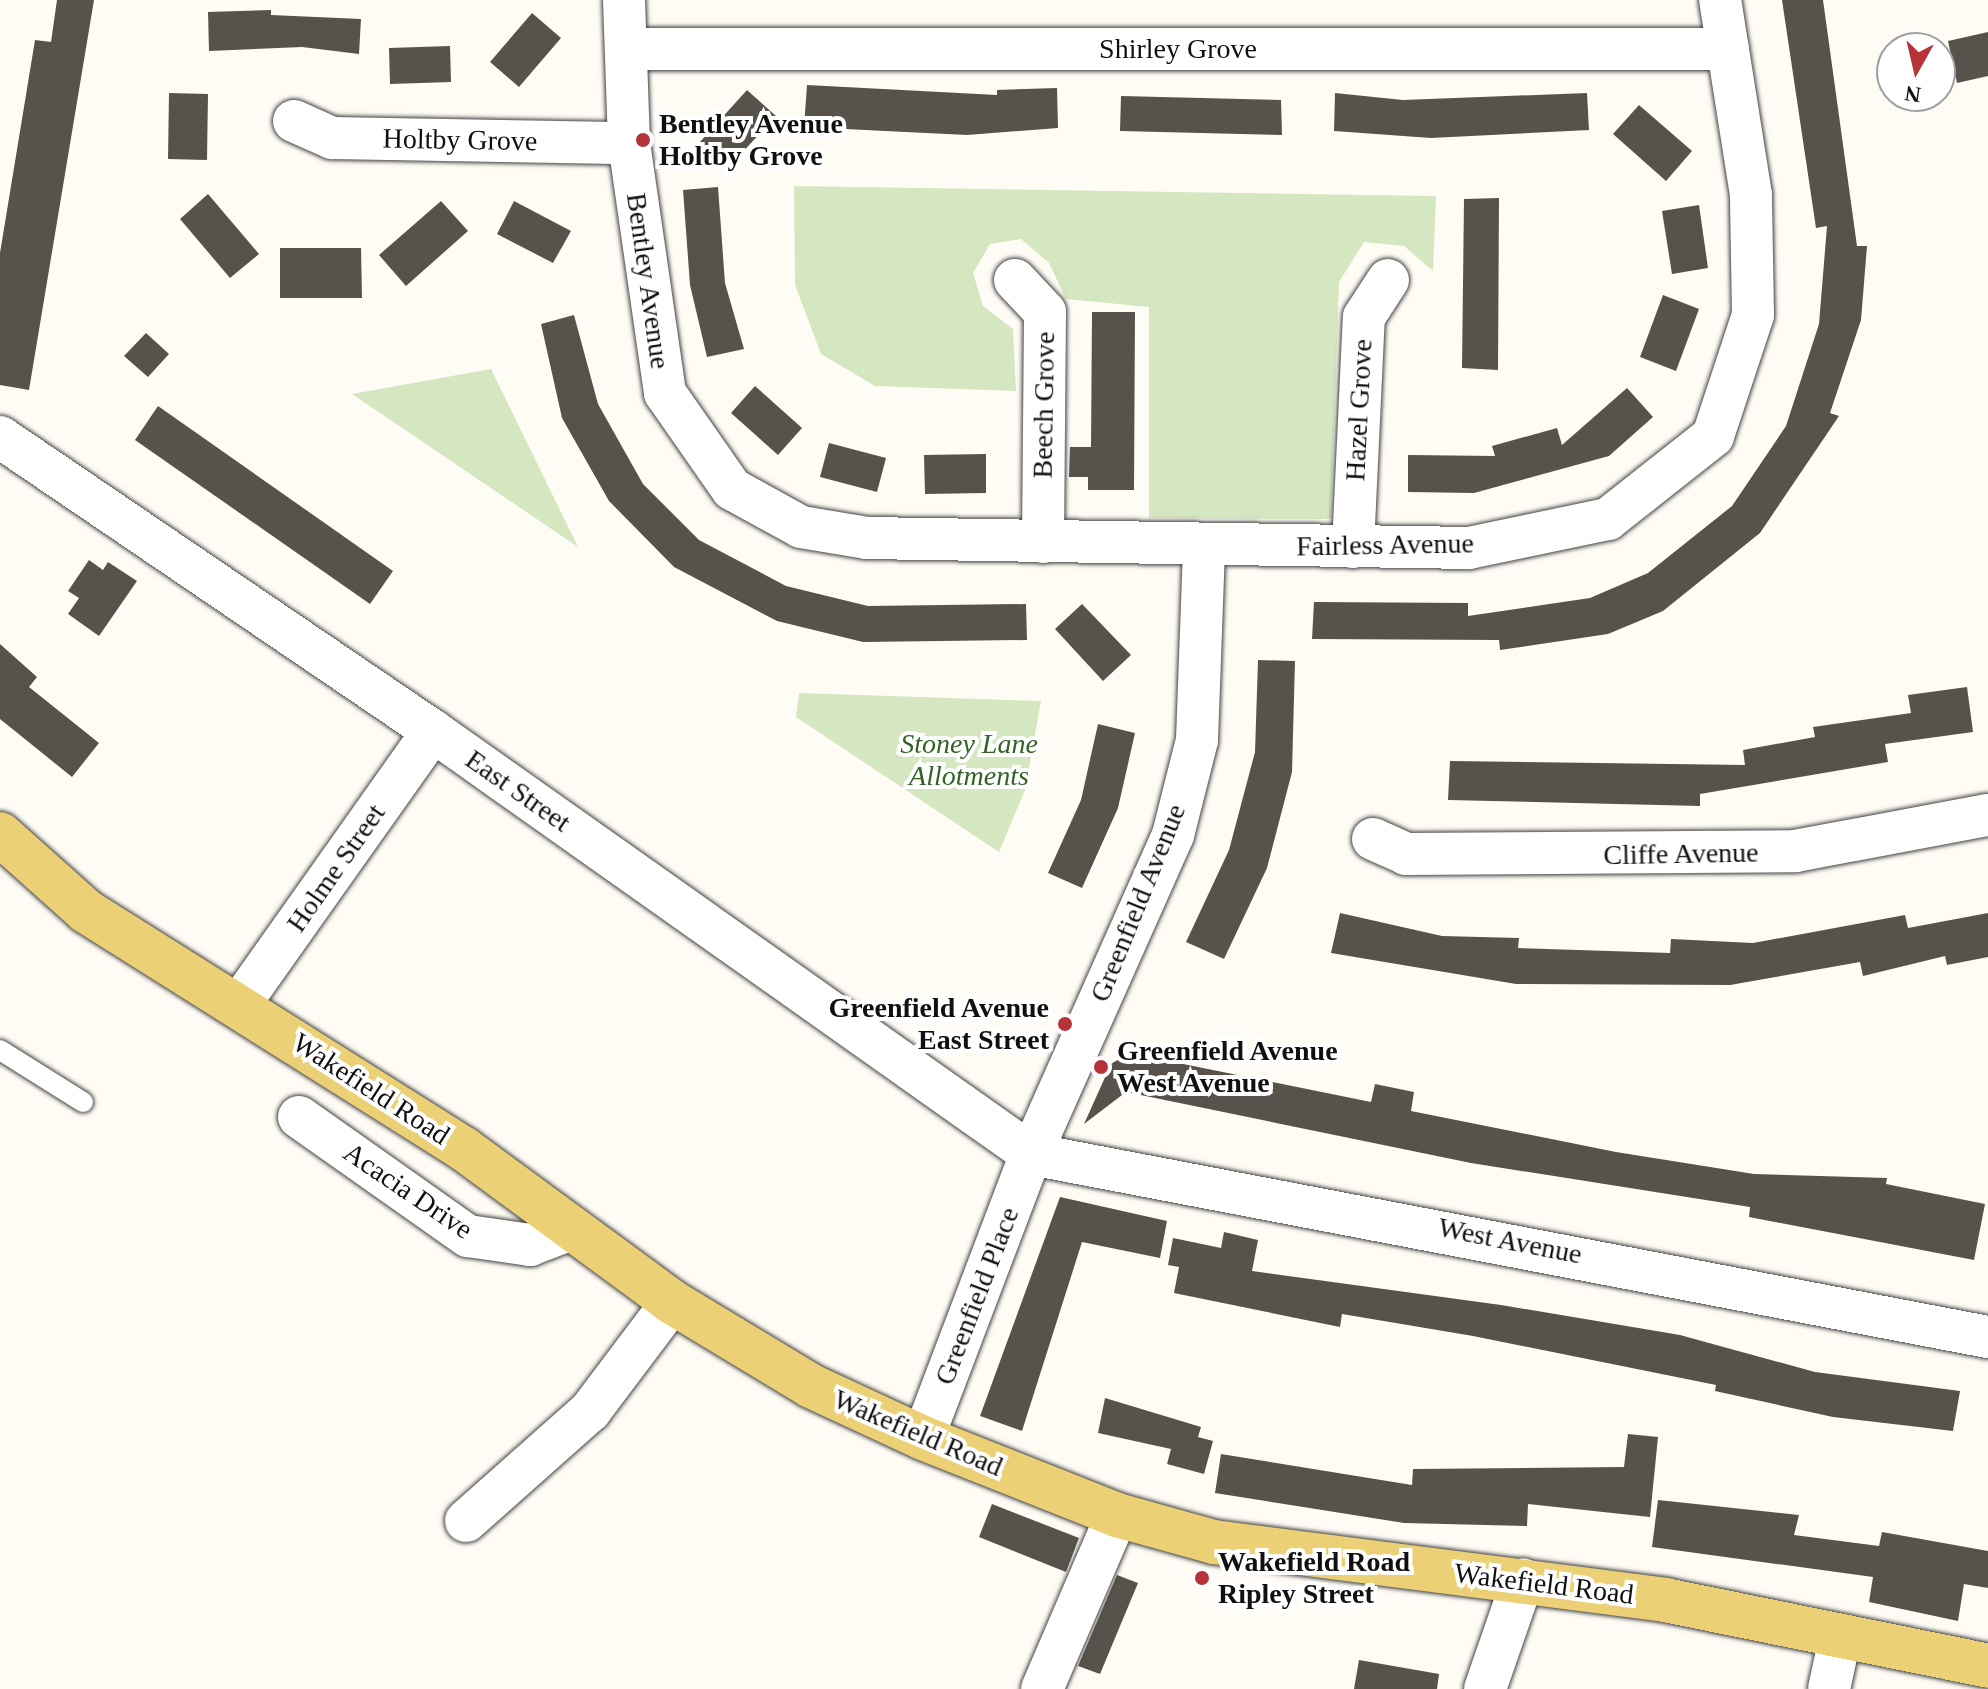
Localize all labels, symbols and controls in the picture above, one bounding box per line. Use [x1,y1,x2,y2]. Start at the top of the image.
street label: Shirley Grove [1099,32,1257,66]
north arrow [1876,32,1956,112]
text: N [1903,81,1922,108]
place label: Bentley Avenue Holtby Grove [659,107,844,173]
street label: Holtby Grove [382,122,538,158]
marker: Bentley Avenue Holtby Grove [634,131,652,149]
street label: Bentley Avenue [619,190,677,372]
street label: Beech Grove [1026,331,1062,479]
street label: Hazel Grove [1339,338,1379,482]
street label: Fairless Avenue [1295,527,1475,563]
park label: Stoney Lane Allotments [900,727,1038,793]
street label: East Street [459,743,577,839]
street label: Holme Street [280,798,392,938]
street label: Greenfield Avenue [1083,799,1193,1007]
street label: Cliffe Avenue [1602,836,1760,872]
place label: Greenfield Avenue East Street [827,991,1049,1057]
marker: Greenfield Avenue East Street [1056,1015,1074,1033]
street label: Wakefield Road [286,1026,456,1152]
place label: Greenfield Avenue West Avenue [1117,1034,1339,1100]
marker: Greenfield Avenue West Avenue [1092,1058,1110,1076]
street label: Acacia Drive [337,1136,479,1246]
street label: Greenfield Place [928,1203,1026,1389]
street label: West Avenue [1435,1210,1585,1272]
street label: Wakefield Road [828,1382,1008,1484]
place label: Wakefield Road Ripley Street [1218,1545,1410,1611]
street label: Wakefield Road [1452,1556,1636,1612]
marker: Wakefield Road Ripley Street [1193,1569,1211,1587]

